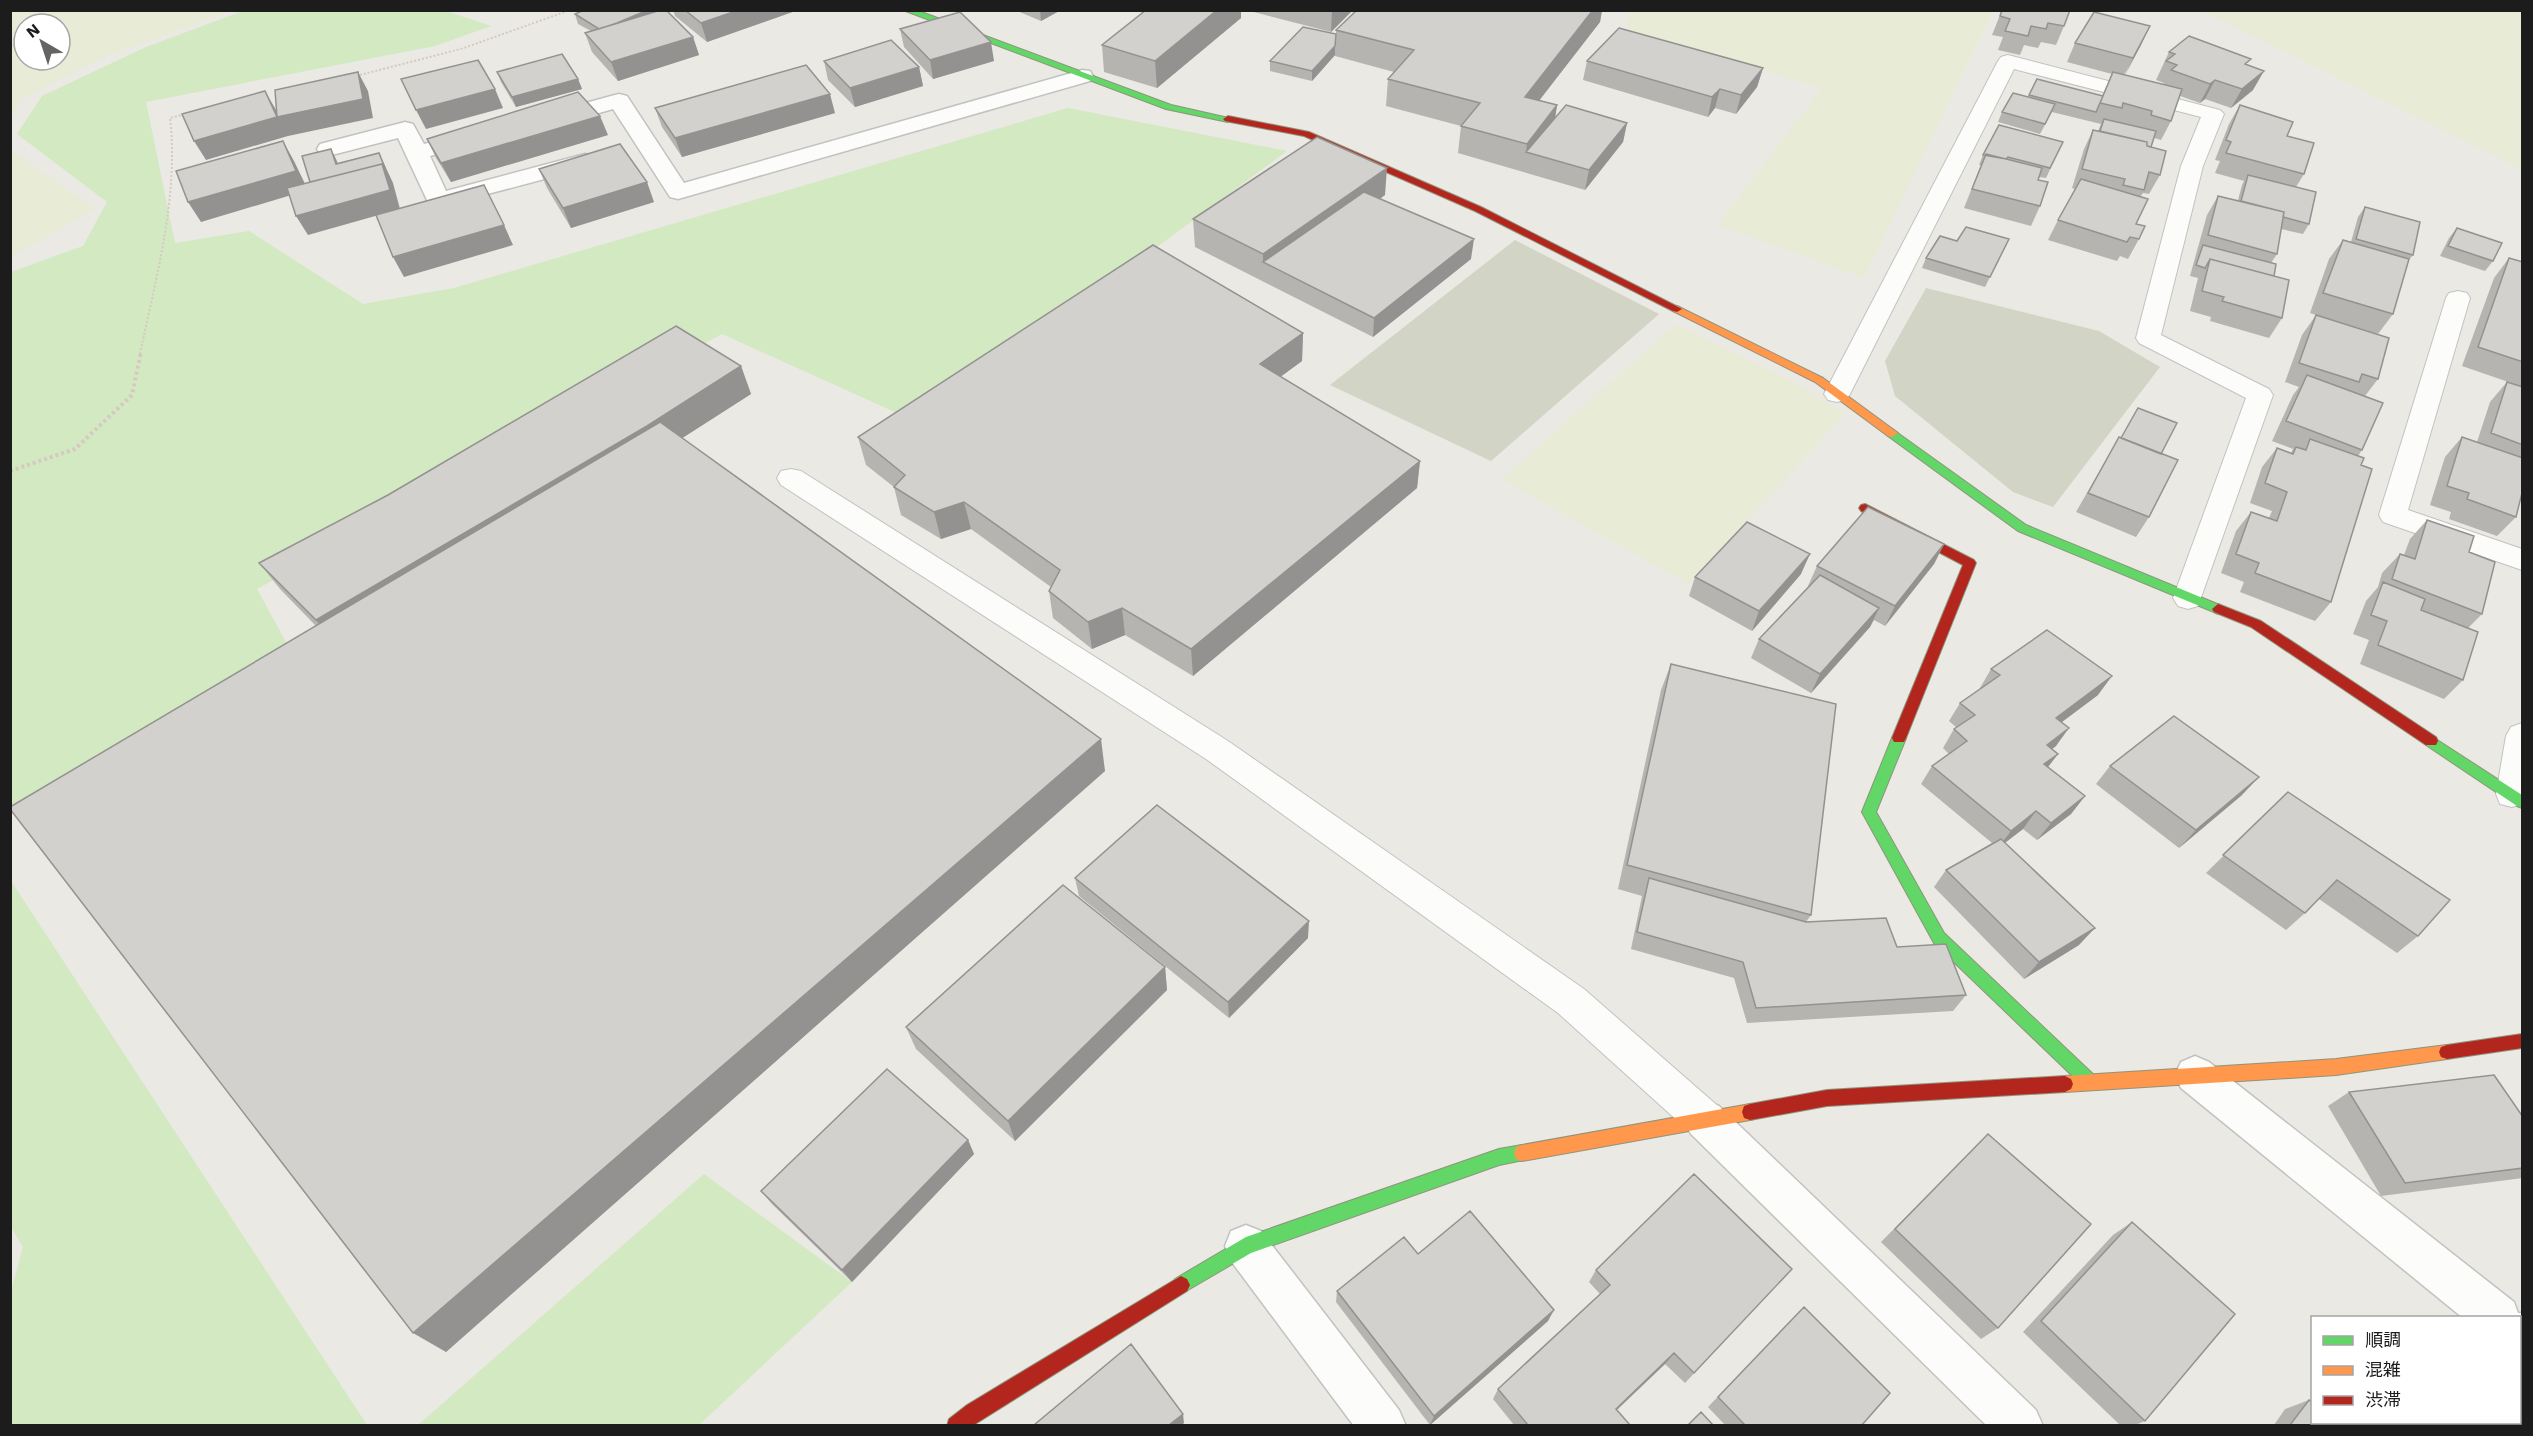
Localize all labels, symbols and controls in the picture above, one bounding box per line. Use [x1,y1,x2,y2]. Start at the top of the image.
north arrow [12,12,72,72]
text: N [22,20,43,42]
legend [2311,1316,2521,1424]
text: 順調 [2365,1329,2401,1350]
text: 混雑 [2365,1359,2401,1380]
text: 渋滞 [2365,1389,2401,1410]

